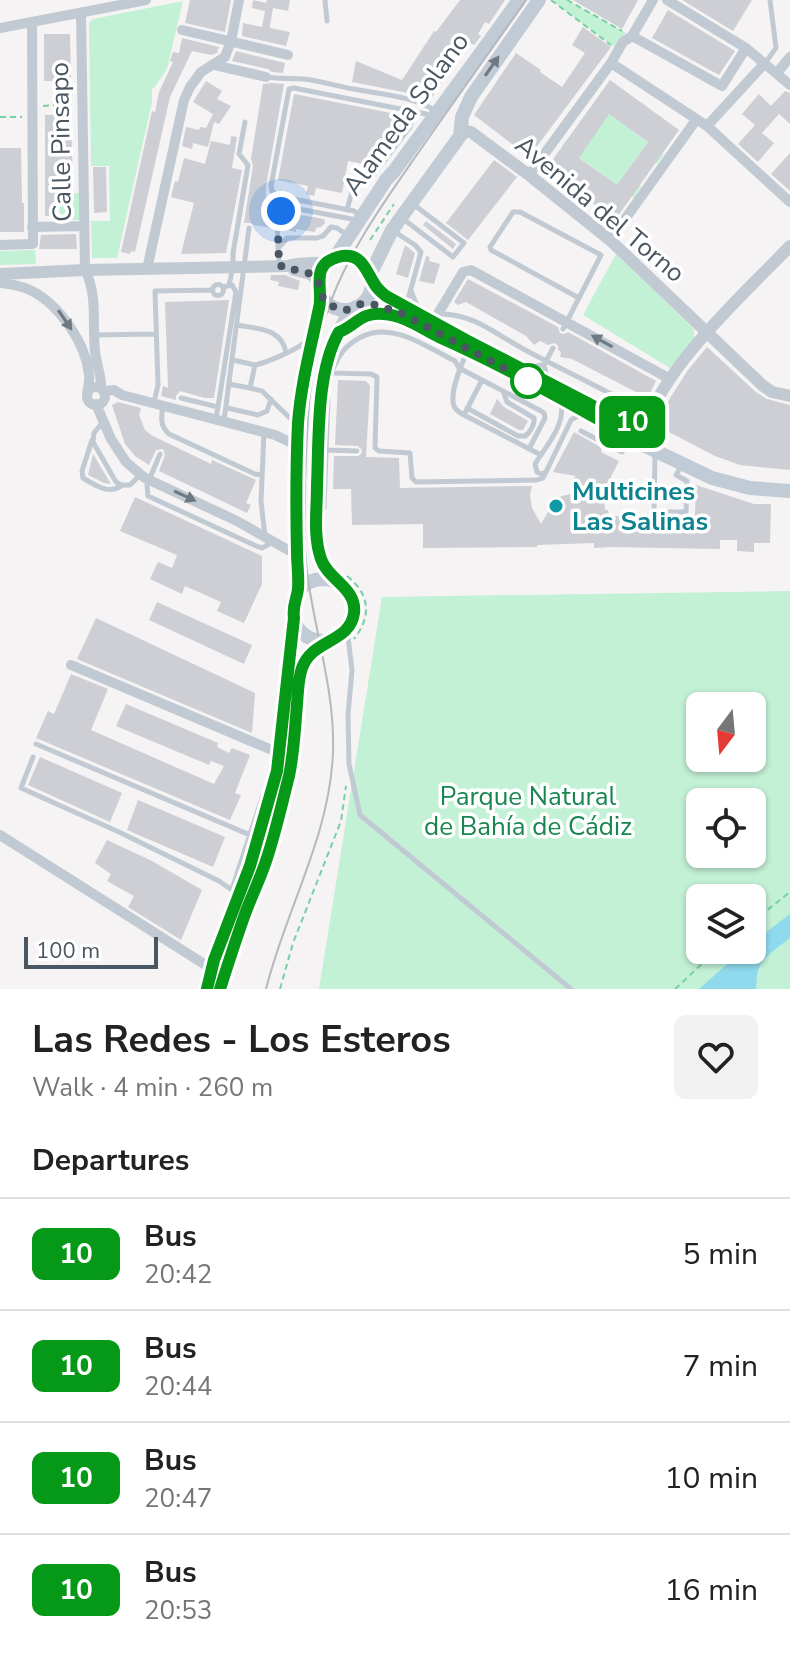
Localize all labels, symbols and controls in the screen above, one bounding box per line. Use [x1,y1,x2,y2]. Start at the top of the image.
street label: Alameda Solano [335,26,477,202]
one-way arrow [484,56,499,77]
street label: Calle Pinsapo [42,62,80,222]
street label: Avenida del Torno [508,128,692,290]
your location [261,191,301,231]
one-way arrow [57,310,72,331]
one-way arrow [590,334,613,348]
unlabelled marker [511,364,545,398]
line badge: 10 [596,396,668,448]
text: 10 [615,403,649,441]
place label: Multicines Las Salinas [572,474,708,539]
one-way arrow [173,490,197,503]
marker: Multicines Las Salinas [547,497,565,515]
north arrow [686,692,766,772]
map controls [686,692,766,964]
park label: Parque Natural de Bahía de Cádiz [424,779,632,844]
button: locate [686,788,766,868]
button: layers [686,884,766,964]
scale bar [24,933,158,969]
text: 100 m [36,936,100,966]
text: Las Redes - Los Esteros [32,1014,451,1065]
button: heart [674,1015,758,1099]
text: Walk · 4 min · 260 m [32,1070,273,1105]
text: Departures [32,1140,189,1181]
text: Bus [144,1216,197,1257]
text: 5 min [683,1234,758,1275]
text: 10 [59,1235,93,1273]
text: 20:42 [144,1257,212,1292]
text: Bus [144,1328,197,1369]
text: 7 min [683,1346,758,1387]
text: 10 [59,1347,93,1385]
text: 20:44 [144,1369,212,1404]
text: Bus [144,1440,197,1481]
text: 10 min [665,1458,758,1499]
text: 10 [59,1459,93,1497]
text: 20:47 [144,1481,212,1516]
text: Bus [144,1552,197,1593]
text: 16 min [665,1570,758,1611]
text: 10 [59,1571,93,1609]
text: 20:53 [144,1593,212,1628]

